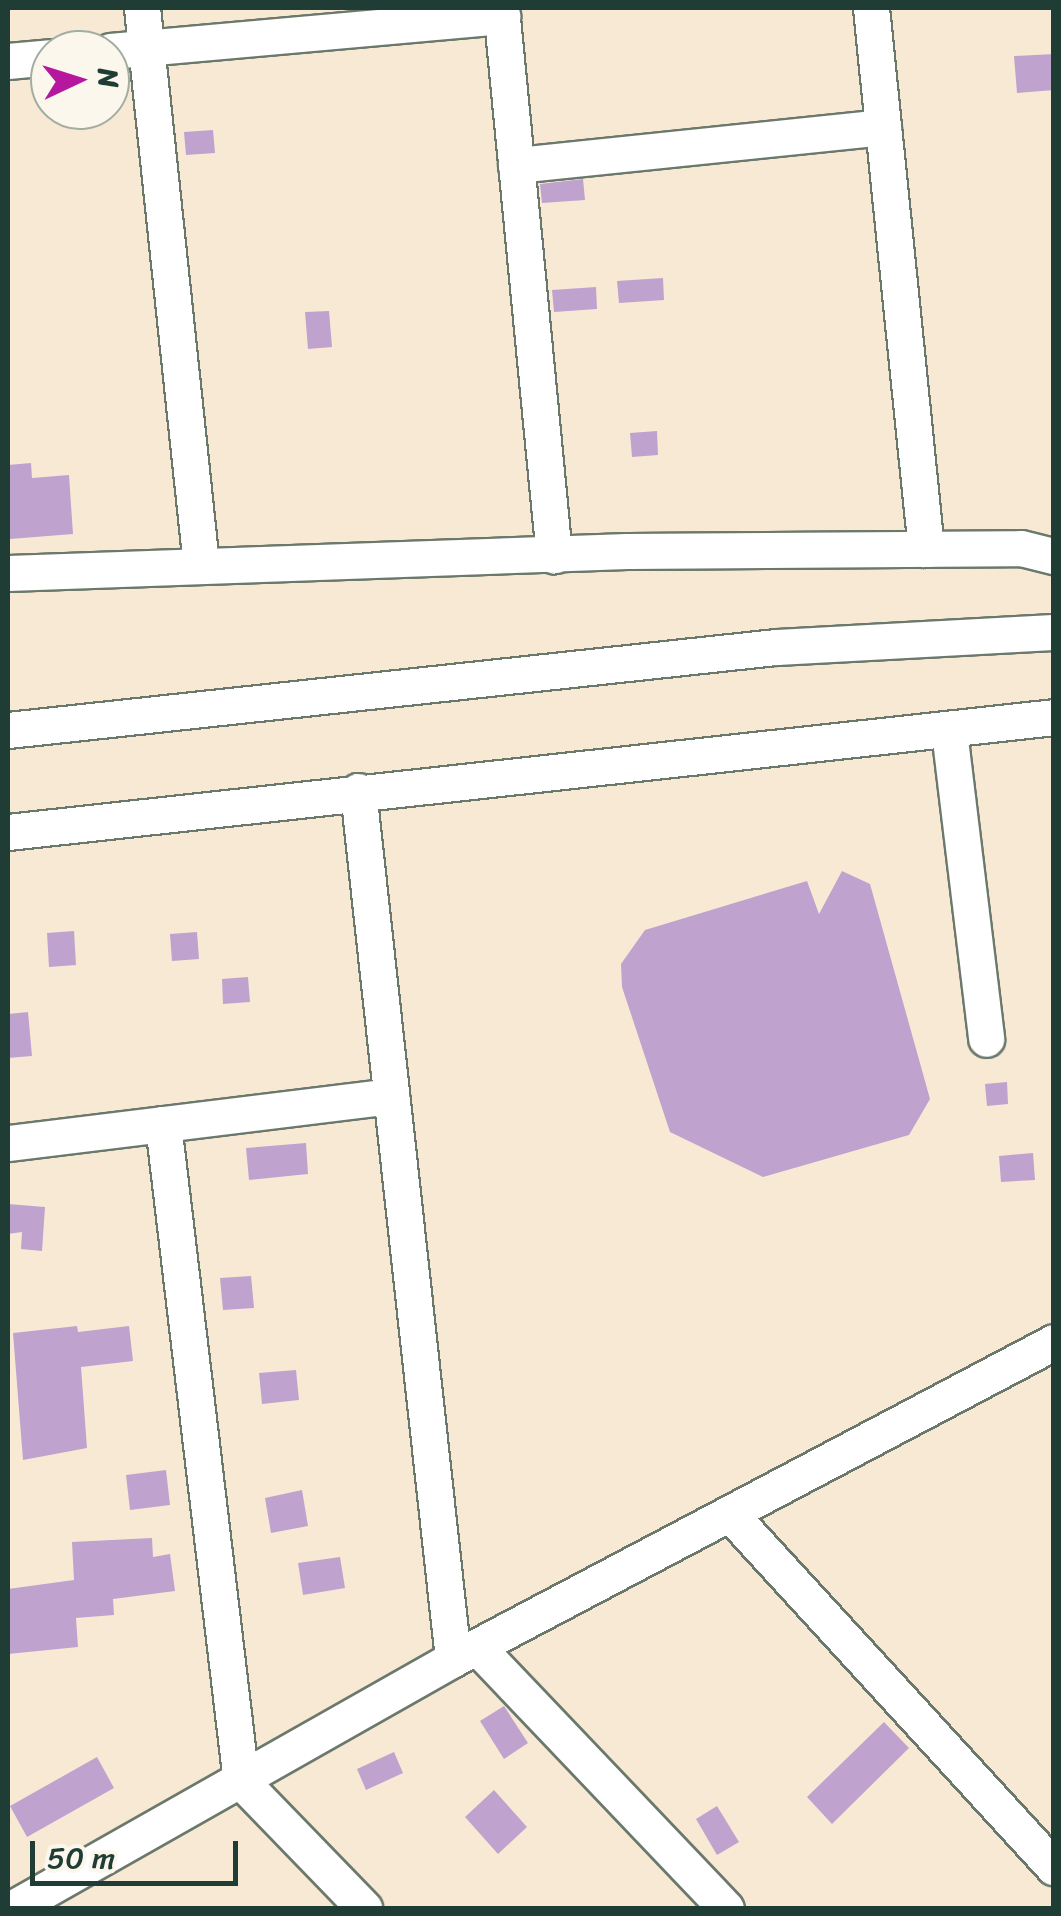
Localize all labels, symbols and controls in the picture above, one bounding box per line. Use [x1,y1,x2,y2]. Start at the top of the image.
north arrow [30,30,130,130]
text: N [83,67,134,89]
scale bar [35,1821,242,1883]
text: 50 m [47,1831,115,1885]

